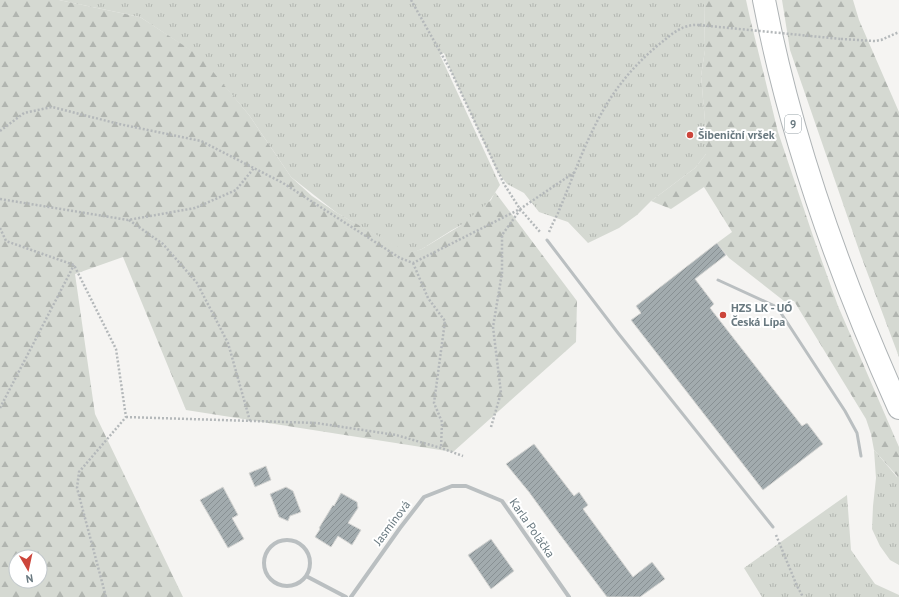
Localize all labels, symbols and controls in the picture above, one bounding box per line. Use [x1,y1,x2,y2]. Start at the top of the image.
road number: 9 [785,115,801,133]
place label: Šibeniční vršek [698,127,775,142]
marker: Šibeniční vršek [685,130,695,140]
place label: HZS LK - UÓ Česká Lípa [731,300,792,329]
marker: HZS LK - UÓ Česká Lípa [718,310,728,320]
street label: Karla Poláčka [506,495,558,560]
street label: Jasmínová [369,497,413,549]
north arrow [8,549,48,589]
text: N [25,571,34,586]

